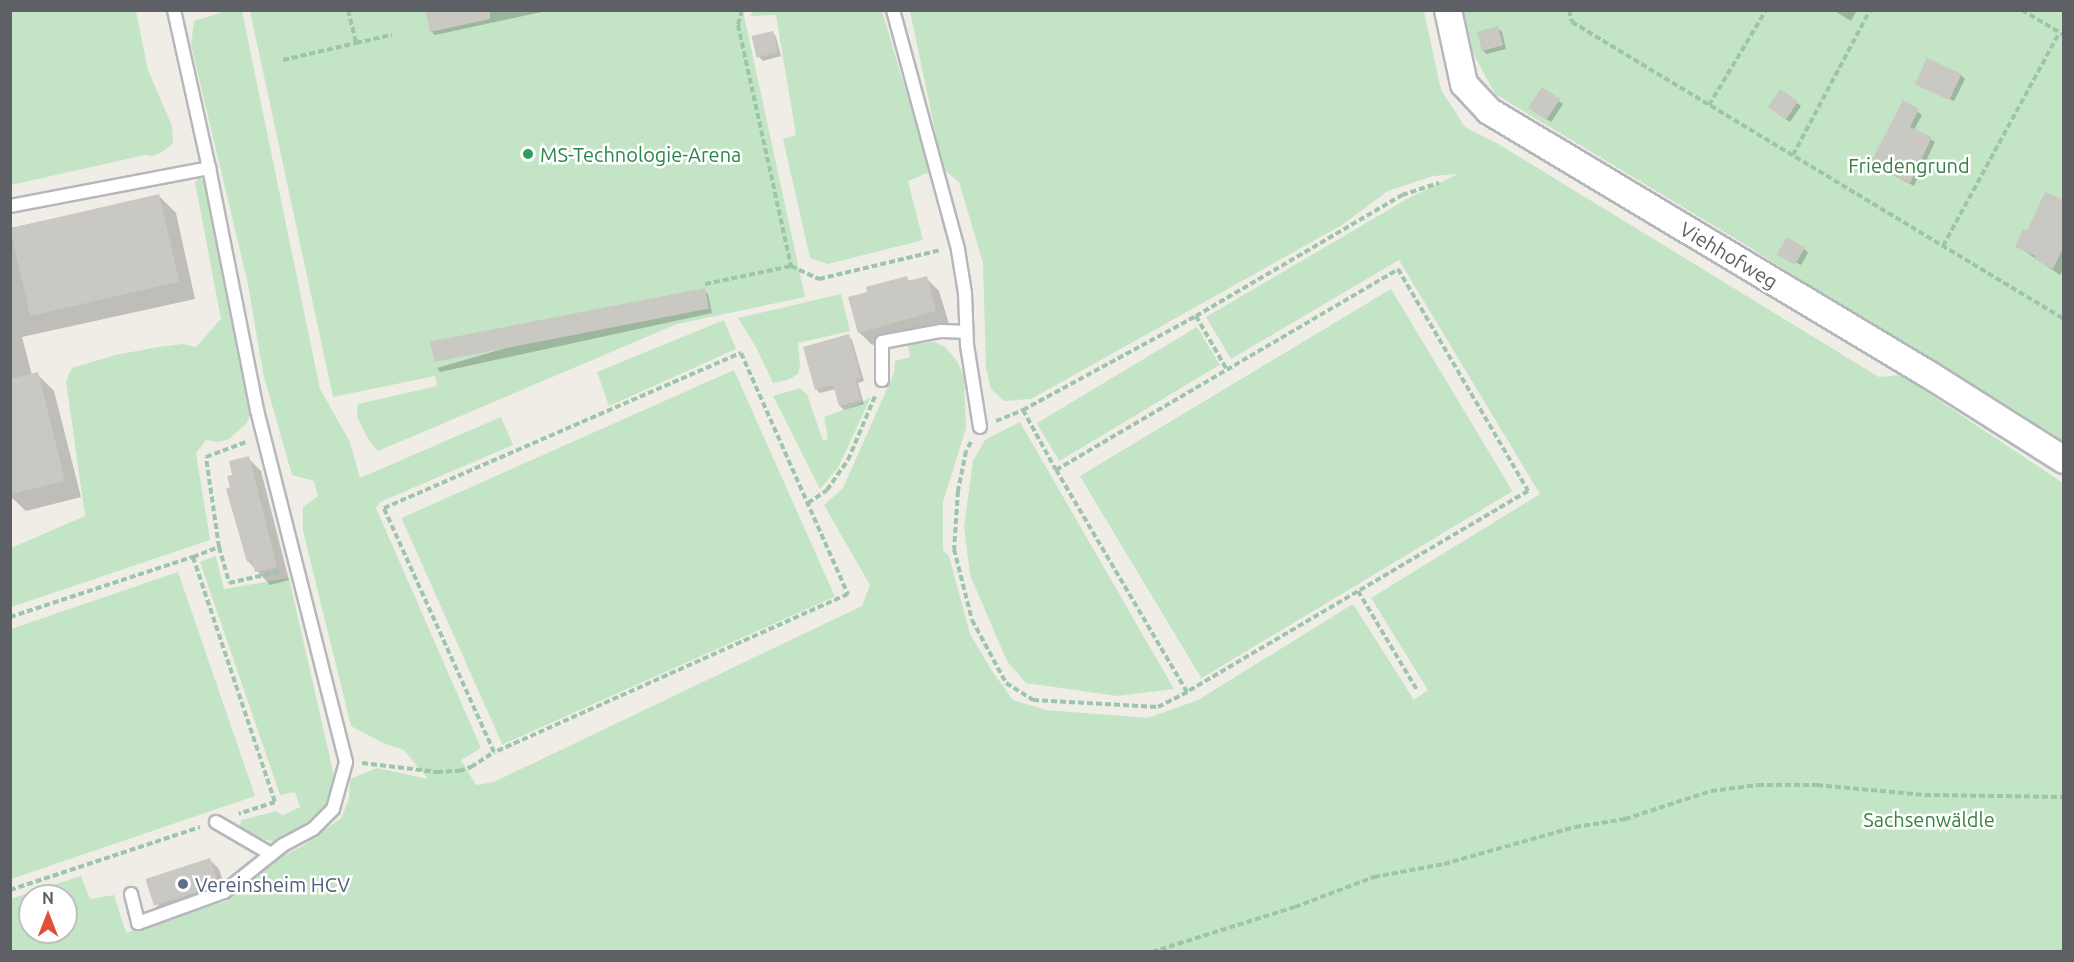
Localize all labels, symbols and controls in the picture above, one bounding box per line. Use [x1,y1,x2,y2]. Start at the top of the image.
place label: MS-Technologie-Arena [540,142,741,166]
marker: MS-Technologie-Arena [521,147,535,161]
park label: Friedengrund [1848,153,1970,177]
street label: Viehhofweg [1676,216,1782,294]
park label: Sachsenwäldle [1863,807,1995,831]
place label: Vereinsheim HCV [195,872,350,896]
marker: Vereinsheim HCV [176,877,190,891]
north arrow [18,884,78,944]
text: N [42,889,54,907]

